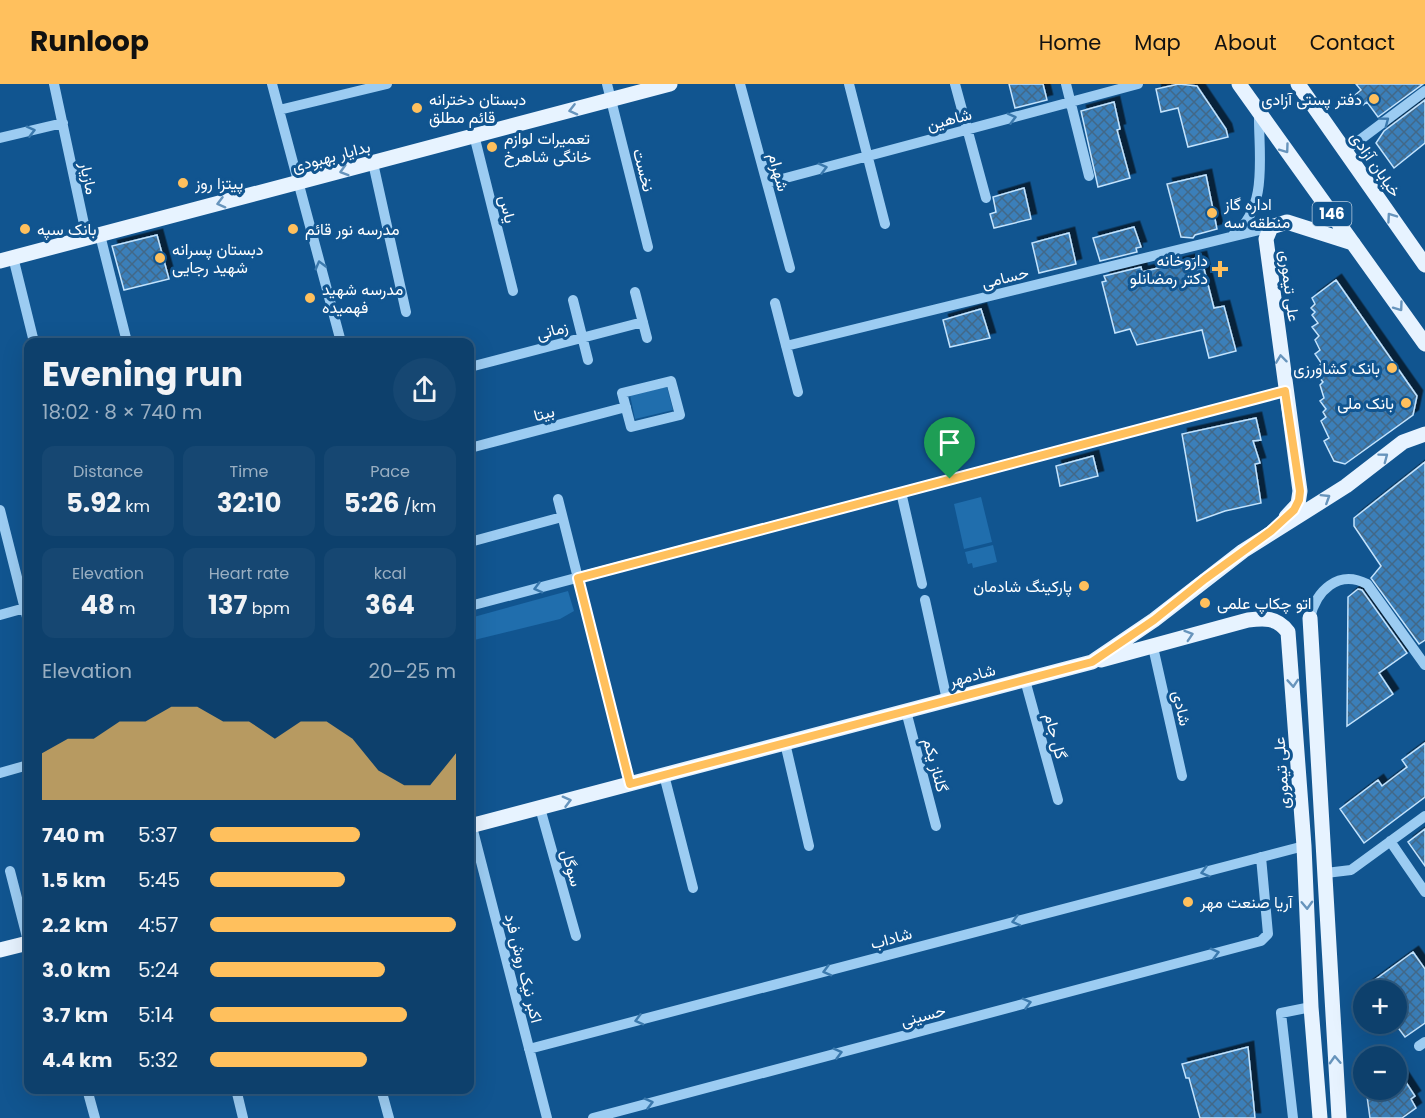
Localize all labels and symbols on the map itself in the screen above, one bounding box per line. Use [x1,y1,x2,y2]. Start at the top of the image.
place label: دبستان دخترانه قائم مطلق [429,88,526,129]
place label: دفتر پستی آزادی [1261,88,1362,111]
marker: دفتر پستی آزادی [1367,92,1381,106]
marker: دبستان دخترانه قائم مطلق [410,101,424,115]
street label: شاهین [924,102,974,137]
one-way arrow [569,103,579,116]
one-way arrow [1006,113,1016,125]
one-way arrow [1378,117,1389,128]
one-way arrow [26,125,36,138]
place label: تعمیرات لوازم خانگی شاهرخ [504,127,591,168]
street label: خیابان آزادی [1345,127,1407,202]
street label: بدایار بهبودی [289,135,373,178]
marker: تعمیرات لوازم خانگی شاهرخ [485,140,499,154]
one-way arrow [1278,142,1289,153]
street label: نخست [627,146,660,194]
street label: شهرام [762,150,795,194]
street label: مازیار [74,159,103,197]
one-way arrow [339,163,349,176]
one-way arrow [818,163,828,176]
place label: پیتزا روز [194,172,243,195]
marker: پیتزا روز [176,176,190,190]
street label: یاس [493,193,522,226]
place label: اداره گاز منطقه سه [1223,193,1290,234]
one-way arrow [216,196,226,209]
road number: 146 [1312,202,1352,226]
marker: اداره گاز منطقه سه [1205,206,1219,220]
one-way arrow [1387,213,1398,224]
place label: بانک سپه [37,218,97,241]
place label: مدرسه نور قائم [305,218,399,241]
marker: بانک سپه [18,222,32,236]
marker: مدرسه نور قائم [286,222,300,236]
place label: دبستان پسرانه شهید رجایی [172,238,263,279]
place label: داروخانه دکتر رمضانلو [1130,249,1208,290]
street label: علی تیموری [1274,249,1305,323]
marker: دبستان پسرانه شهید رجایی [153,251,167,265]
one-way arrow [315,260,327,271]
street label: حسامی [979,260,1031,294]
marker: داروخانه دکتر رمضانلو [1213,262,1227,276]
place label: مدرسه شهید فهمیده [322,278,403,319]
marker: مدرسه شهید فهمیده [303,291,317,305]
one-way arrow [1391,301,1402,312]
street label: زمانی [534,315,571,346]
one-way arrow [1275,355,1288,364]
place label: بانک کشاورزی [1293,357,1380,380]
marker: بانک کشاورزی [1385,361,1399,375]
place label: بانک ملی [1337,392,1394,415]
marker: بانک ملی [1399,396,1413,410]
street label: بیتا [531,400,557,427]
pin [924,417,975,479]
one-way arrow [1377,453,1388,464]
one-way arrow [1320,493,1330,505]
place label: پارکینگ شادمان [973,575,1072,598]
marker: پارکینگ شادمان [1077,579,1091,593]
one-way arrow [533,581,544,593]
place label: اتو چکاپ علمی [1217,592,1312,615]
marker: اتو چکاپ علمی [1198,596,1212,610]
one-way arrow [1183,630,1194,643]
street label: شادمهر [945,658,998,693]
one-way arrow [1286,678,1299,687]
street label: شادی [1166,688,1197,728]
street label: گل جام [1038,711,1073,762]
street label: گلناز یکم [917,736,954,795]
street label: علی تیموری [1268,736,1295,810]
one-way arrow [561,796,572,808]
street label: سوگل [555,847,588,889]
one-way arrow [1200,865,1210,877]
place label: آریا صنعت مهر [1199,891,1294,914]
marker: آریا صنعت مهر [1181,895,1195,909]
one-way arrow [1300,900,1313,909]
street label: اکبر نیک روش فرد [499,911,548,1025]
one-way arrow [1011,914,1021,927]
street label: شاداب [868,922,914,955]
one-way arrow [1210,948,1220,961]
one-way arrow [822,963,832,976]
street label: حسینی [898,998,948,1033]
one-way arrow [1021,998,1031,1011]
one-way arrow [634,1013,644,1025]
one-way arrow [832,1048,843,1060]
one-way arrow [1329,1055,1342,1064]
one-way arrow [644,1098,654,1110]

